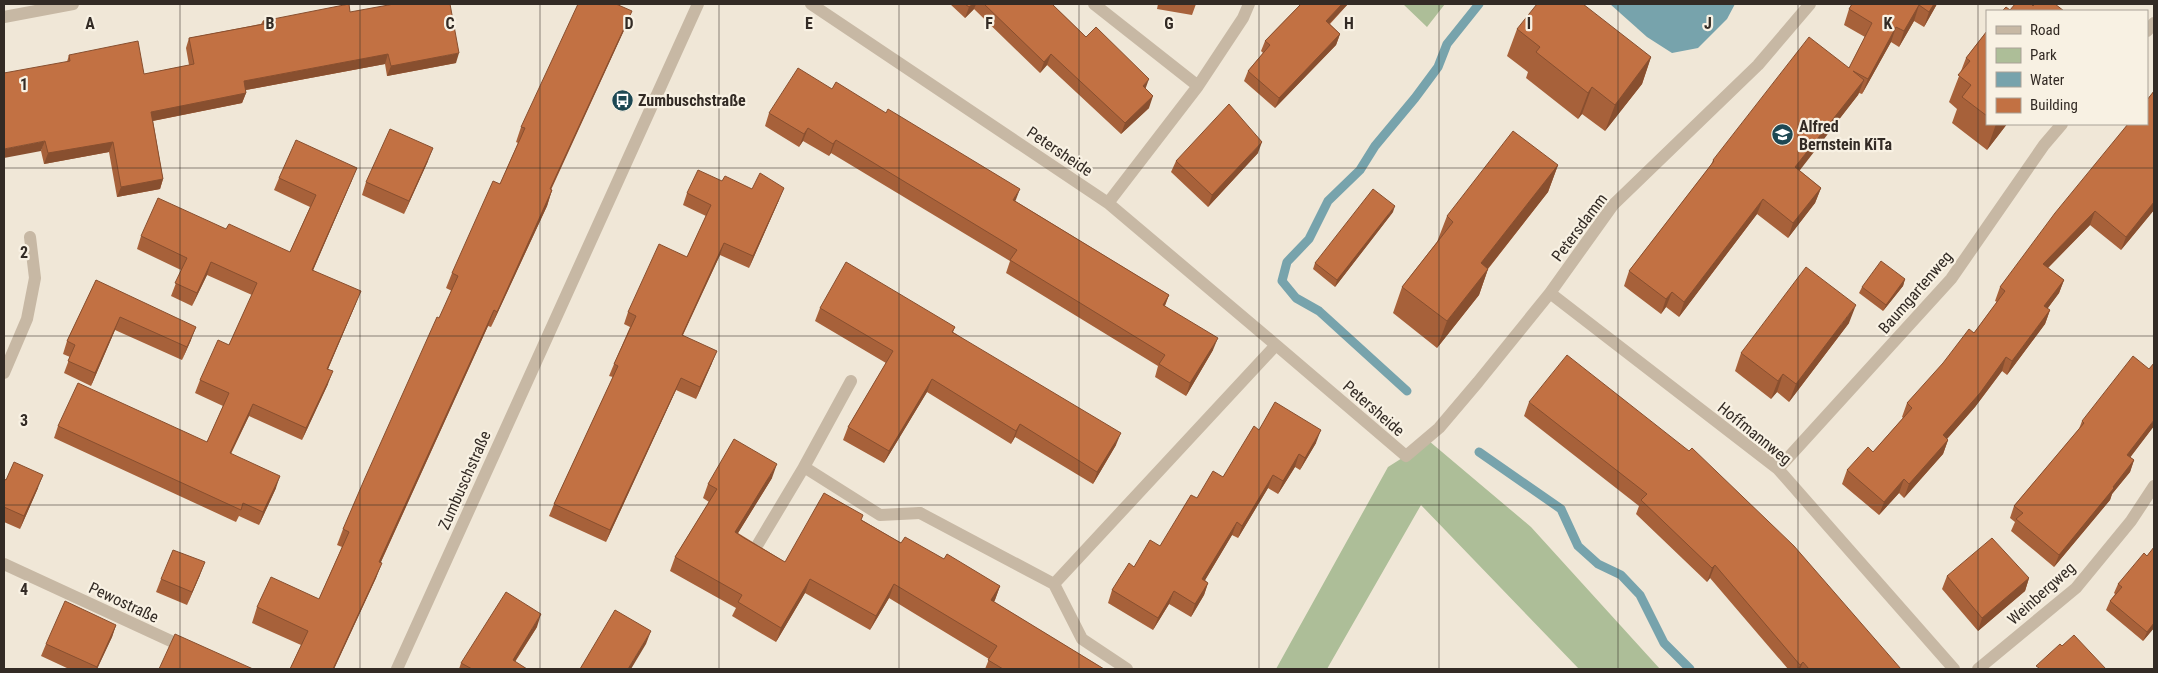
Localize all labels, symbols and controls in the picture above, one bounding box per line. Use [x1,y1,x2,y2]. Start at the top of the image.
legend [1986,10,2148,125]
text: A [85,14,95,33]
text: B [266,14,275,33]
text: C [445,14,455,33]
text: D [624,14,634,33]
text: E [805,14,813,33]
text: F [985,14,993,33]
text: G [1164,14,1174,33]
text: H [1344,14,1354,33]
text: I [1527,14,1531,33]
text: J [1704,14,1712,33]
text: K [1884,14,1893,33]
text: Road [2030,21,2060,39]
text: Park [2030,46,2057,64]
text: Water [2030,71,2065,89]
text: 1 [20,75,28,94]
bus stop icon: Zumbuschstraße [610,88,634,112]
place label: Zumbuschstraße [638,91,746,110]
text: Building [2030,96,2078,114]
place label: Alfred Bernstein KiTa [1799,117,1892,154]
street label: Petersheide [1023,123,1096,180]
school or university icon: Alfred Bernstein KiTa [1771,123,1795,147]
street label: Petersdamm [1548,189,1611,265]
text: 2 [20,243,28,262]
street label: Baumgartenweg [1874,247,1956,337]
street label: Petersheide [1339,377,1408,440]
street label: Hoffmannweg [1714,398,1795,469]
text: 3 [20,411,28,430]
street label: Zumbuschstraße [434,428,495,533]
street label: Weinbergweg [2004,558,2079,629]
street label: Pewostraße [86,578,162,627]
text: 4 [20,580,28,599]

